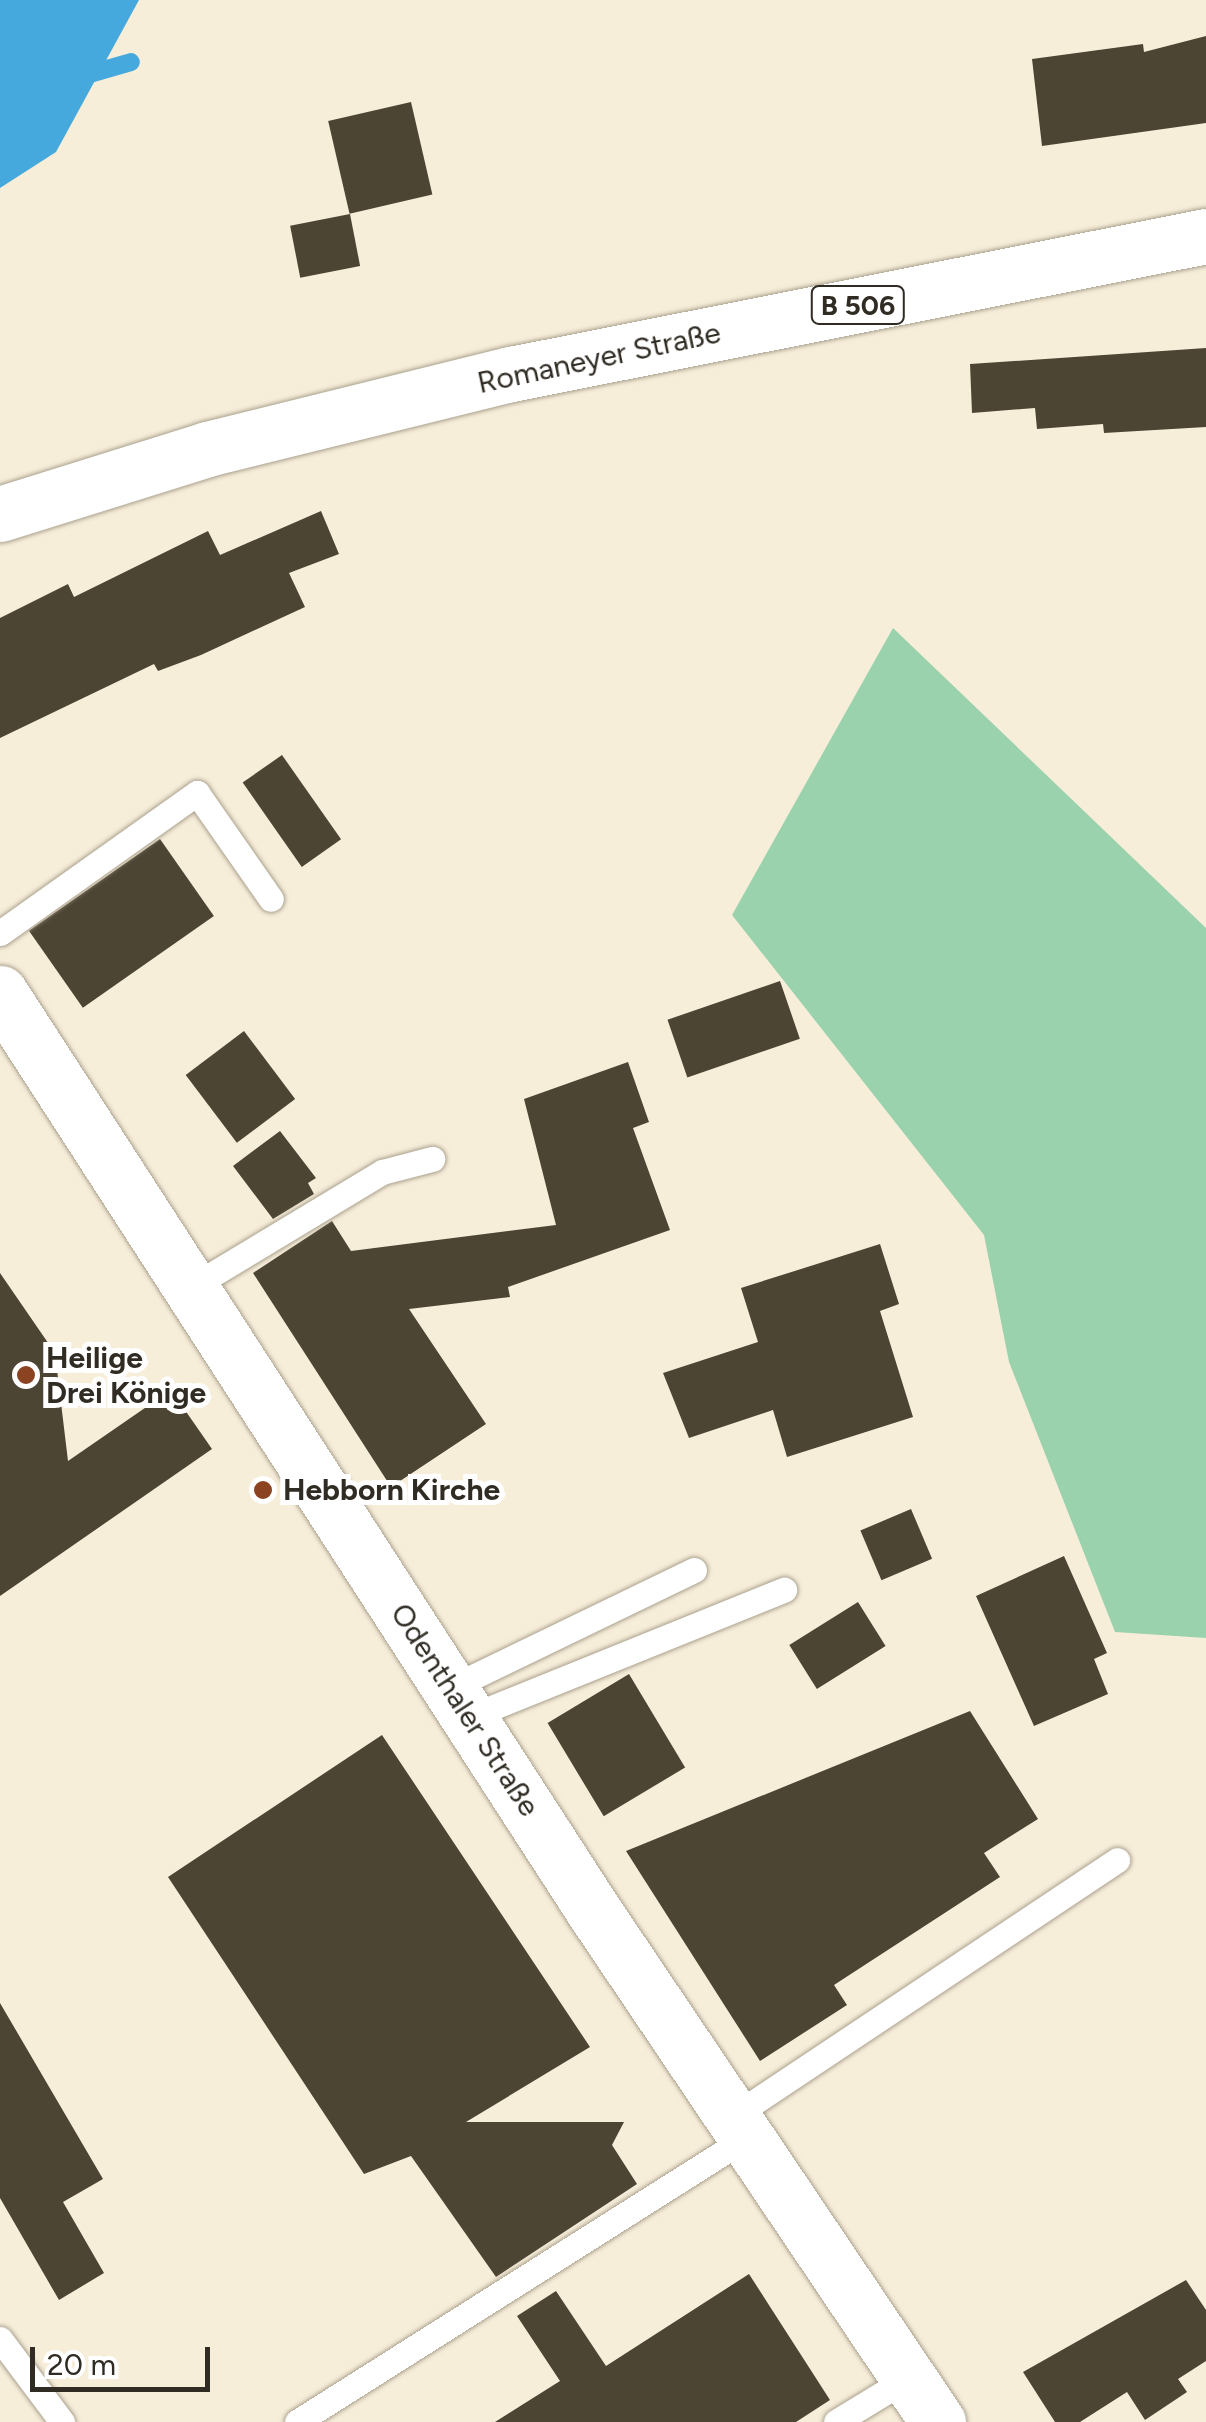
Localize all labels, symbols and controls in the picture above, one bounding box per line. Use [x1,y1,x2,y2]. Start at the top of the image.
road number: B 506 [810,282,906,328]
street label: Romaneyer Straße [474,315,724,401]
place label: Heilige Drei Könige [46,1340,206,1410]
marker: Heilige Drei Könige [15,1364,37,1386]
place label: Hebborn Kirche [283,1472,500,1508]
marker: Hebborn Kirche [252,1479,274,1501]
street label: Odenthaler Straße [383,1597,547,1823]
scale bar [35,2327,215,2389]
text: 20 m [47,2346,116,2383]

